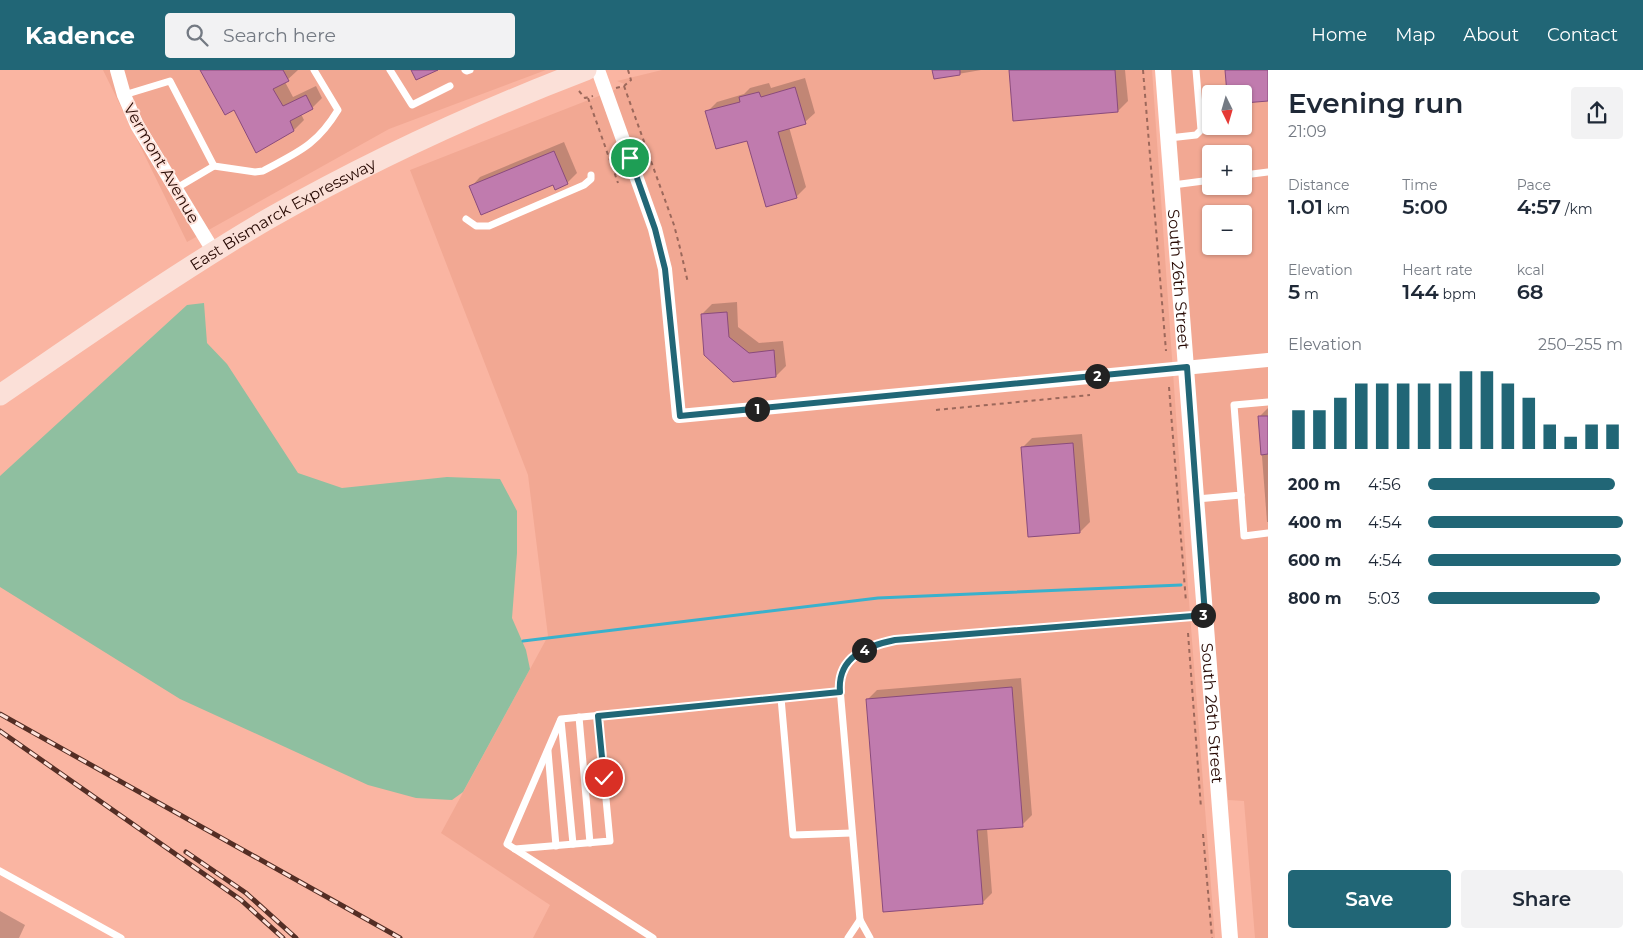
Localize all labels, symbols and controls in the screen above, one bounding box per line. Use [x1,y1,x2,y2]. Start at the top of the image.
search box [165,13,515,58]
text: Kadence [25,21,135,50]
icon: search [183,21,211,49]
text: Search here [223,24,336,47]
text: Home [1311,24,1367,46]
text: Map [1395,24,1435,46]
text: About [1463,24,1519,46]
text: Contact [1547,24,1618,46]
north arrow [1202,85,1252,135]
map controls [1202,85,1252,255]
text: Evening run [1288,86,1463,120]
button: share [1571,87,1623,139]
street label: Vermont Avenue [120,100,204,227]
text: 21:09 [1288,122,1327,141]
pin [609,137,651,179]
icon: arrive [616,144,644,172]
button: + [1202,145,1252,195]
street label: East Bismarck Expressway [186,154,379,275]
text: Distance [1288,176,1350,194]
text: Time [1402,176,1437,194]
text: Pace [1517,176,1551,194]
text: 1.01 [1288,194,1323,219]
text: 5:00 [1402,194,1448,219]
text: 4:57 [1517,194,1561,219]
text: km [1323,200,1350,218]
text: /km [1561,200,1593,218]
button: − [1202,205,1252,255]
street label: South 26th Street [1164,208,1194,351]
text: Elevation [1288,261,1353,279]
text: Heart rate [1402,261,1473,279]
text: kcal [1517,261,1545,279]
text: 5 [1288,279,1300,304]
text: 144 [1402,279,1439,304]
text: 68 [1517,279,1544,304]
text: m [1300,285,1319,303]
text: bpm [1439,285,1476,303]
text: Elevation [1288,335,1362,354]
text: 250–255 m [1538,335,1623,354]
pin: 2 [1084,364,1110,388]
text: 2 [1093,367,1102,385]
pin: 1 [744,396,770,422]
text: 1 [755,400,760,418]
text: 200 m [1288,475,1340,494]
text: 4:56 [1368,475,1401,494]
text: 400 m [1288,513,1342,532]
text: 4:54 [1368,513,1402,532]
text: 600 m [1288,551,1341,570]
text: 4:54 [1368,551,1402,570]
text: 800 m [1288,589,1342,608]
text: 5:03 [1368,589,1400,608]
pin: 3 [1190,602,1216,628]
text: 3 [1199,606,1208,624]
pin: 4 [852,638,876,662]
text: 4 [860,641,869,659]
street label: South 26th Street [1197,642,1227,785]
pin [583,757,625,799]
icon: check [590,764,618,792]
button: Save [1288,870,1451,928]
button: Share [1461,870,1623,928]

